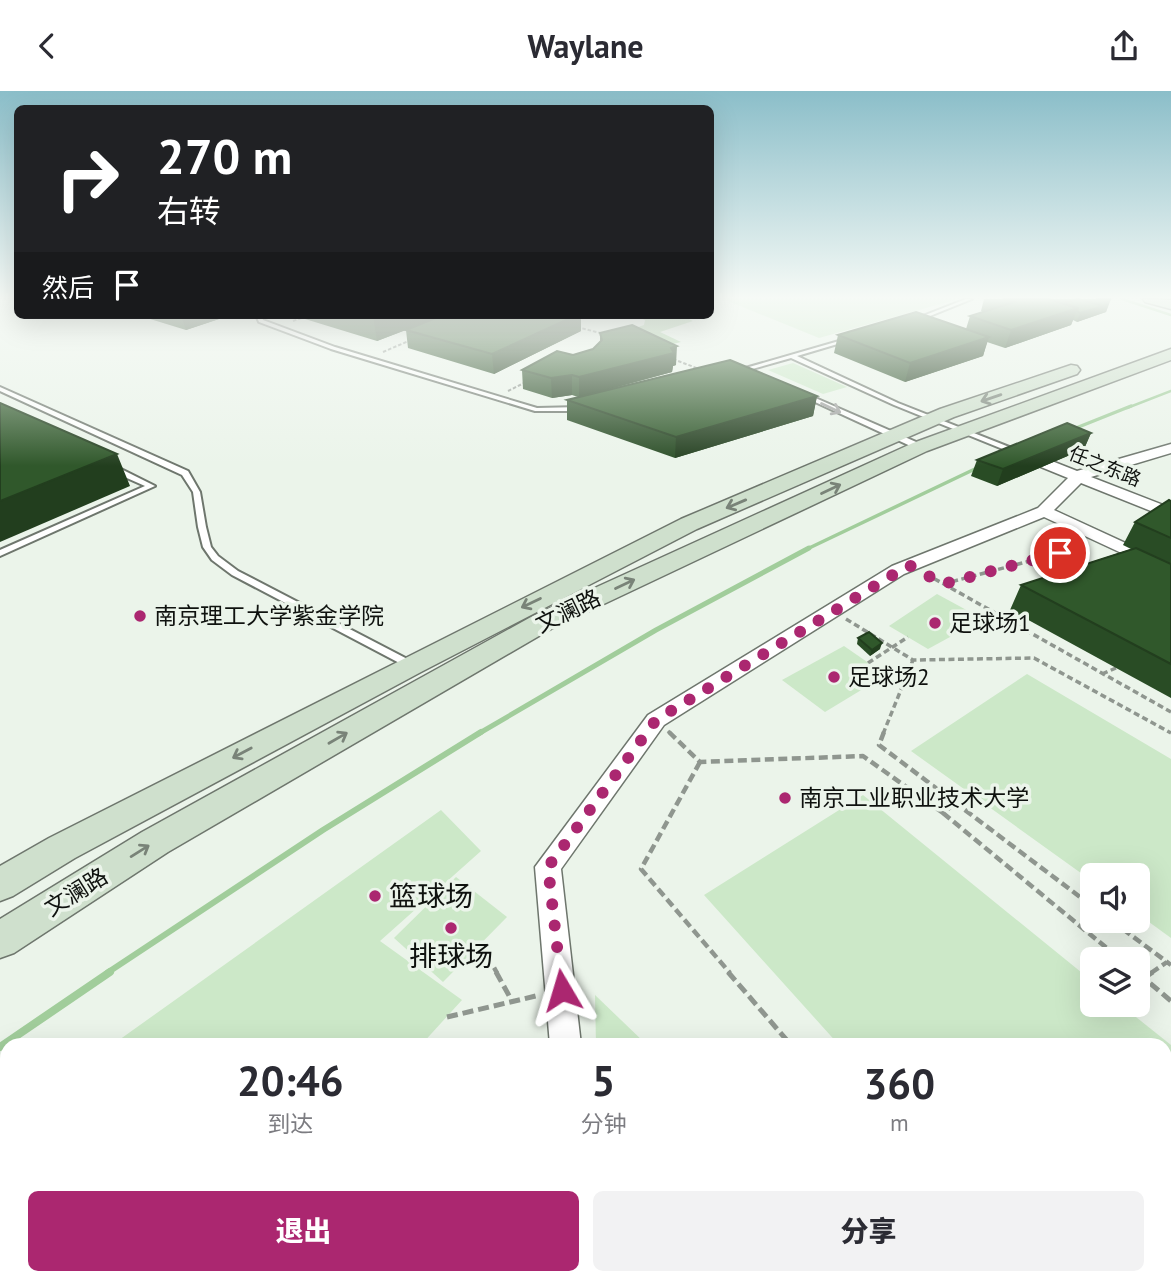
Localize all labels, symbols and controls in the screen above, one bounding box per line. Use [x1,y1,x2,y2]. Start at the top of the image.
text: Waylane [527,25,644,67]
icon: back [28,27,66,65]
icon: share [1105,27,1143,65]
text: 270 m [157,124,292,188]
icon: right [42,133,133,224]
text: 右转 [157,190,221,232]
icon: arrive [108,266,146,304]
text: 然后 [42,271,94,304]
one-way arrow [980,393,1002,405]
one-way arrow [820,402,841,415]
street label: 任之东路 [1065,441,1145,491]
one-way arrow [820,481,841,495]
one-way arrow [725,499,747,512]
pin [1030,523,1090,583]
icon: arrive [1041,534,1079,572]
one-way arrow [614,577,635,590]
street label: 文澜路 [530,582,605,639]
one-way arrow [521,596,542,610]
place label: 南京理工大学紫金学院 [154,601,384,630]
marker: 南京理工大学紫金学院 [132,608,148,624]
place label: 足球场1 [949,608,1031,637]
marker: 足球场1 [927,615,943,631]
place label: 足球场2 [848,662,930,691]
marker: 足球场2 [826,669,842,685]
one-way arrow [327,731,348,744]
one-way arrow [232,747,253,761]
place label: 南京工业职业技术大学 [799,783,1029,812]
marker: 南京工业职业技术大学 [777,790,793,806]
one-way arrow [130,844,150,858]
street label: 文澜路 [39,861,113,922]
map controls [1080,863,1150,1017]
button: sound [1080,863,1150,933]
place label: 篮球场 [389,877,473,914]
marker: 篮球场 [367,888,383,904]
marker: 排球场 [443,920,459,936]
place label: 排球场 [409,937,493,974]
button: layers [1080,947,1150,1017]
position arrow [525,953,599,1027]
text: 20:46 [237,1053,344,1108]
text: 5 [592,1053,615,1108]
text: 360 [864,1056,935,1111]
text: m [890,1108,909,1137]
text: 到达 [267,1109,313,1138]
text: 分钟 [581,1109,627,1138]
button: 退出 [28,1191,579,1271]
button: 分享 [593,1191,1144,1271]

